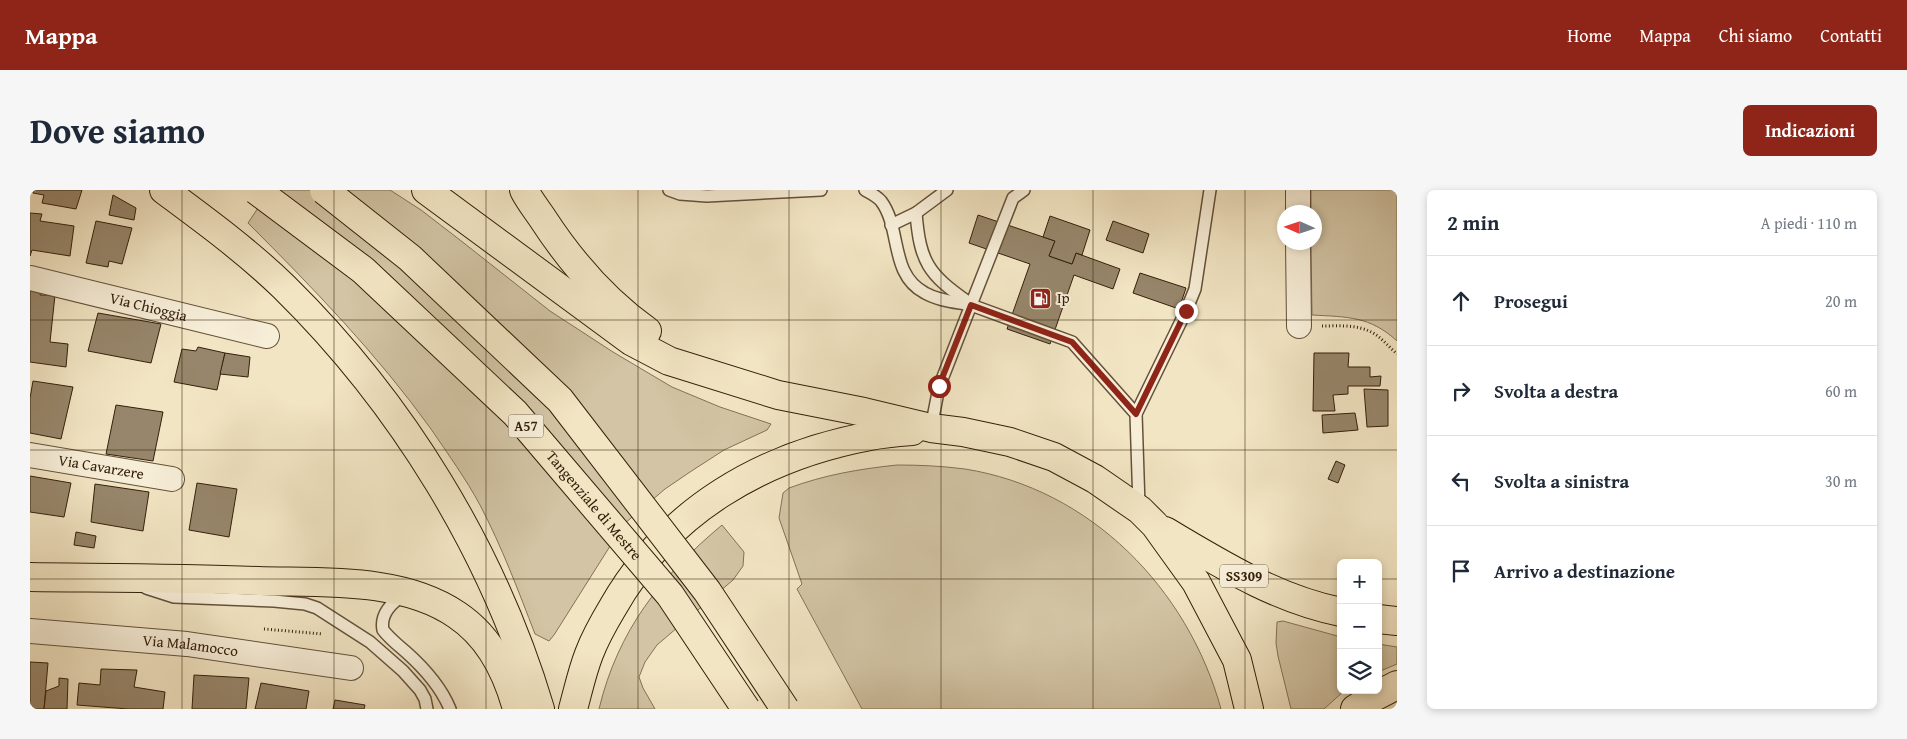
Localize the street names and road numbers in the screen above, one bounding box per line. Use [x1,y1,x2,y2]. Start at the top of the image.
street label: Via Chioggia [108,287,190,326]
road number: A57 [508,415,544,438]
street label: Tangenziale di Mestre [542,446,647,565]
street label: Via Cavarzere [57,449,146,484]
road number: SS309 [1220,564,1268,588]
street label: Via Malamocco [142,629,240,661]

